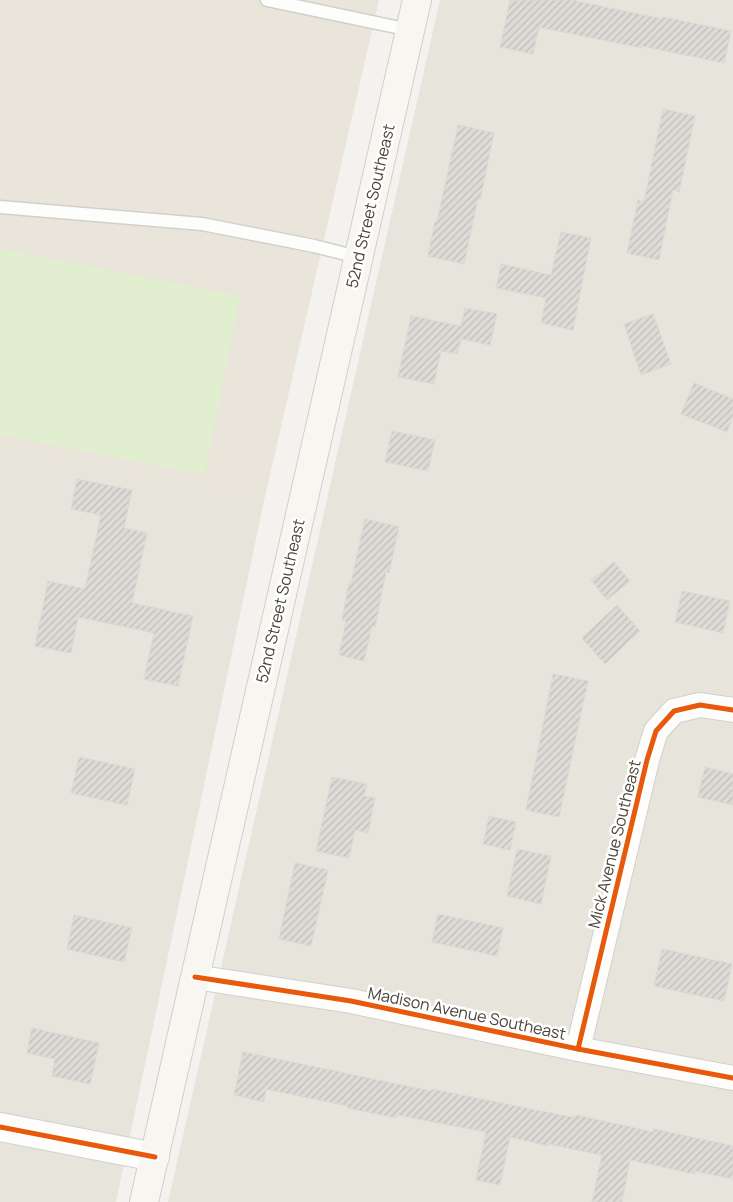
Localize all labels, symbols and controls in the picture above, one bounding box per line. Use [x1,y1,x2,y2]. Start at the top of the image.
street label: 52nd Street Southeast [340,122,400,290]
street label: 52nd Street Southeast [250,517,310,685]
street label: Mick Avenue Southeast [582,758,646,930]
street label: Madison Avenue Southeast [366,981,568,1045]

